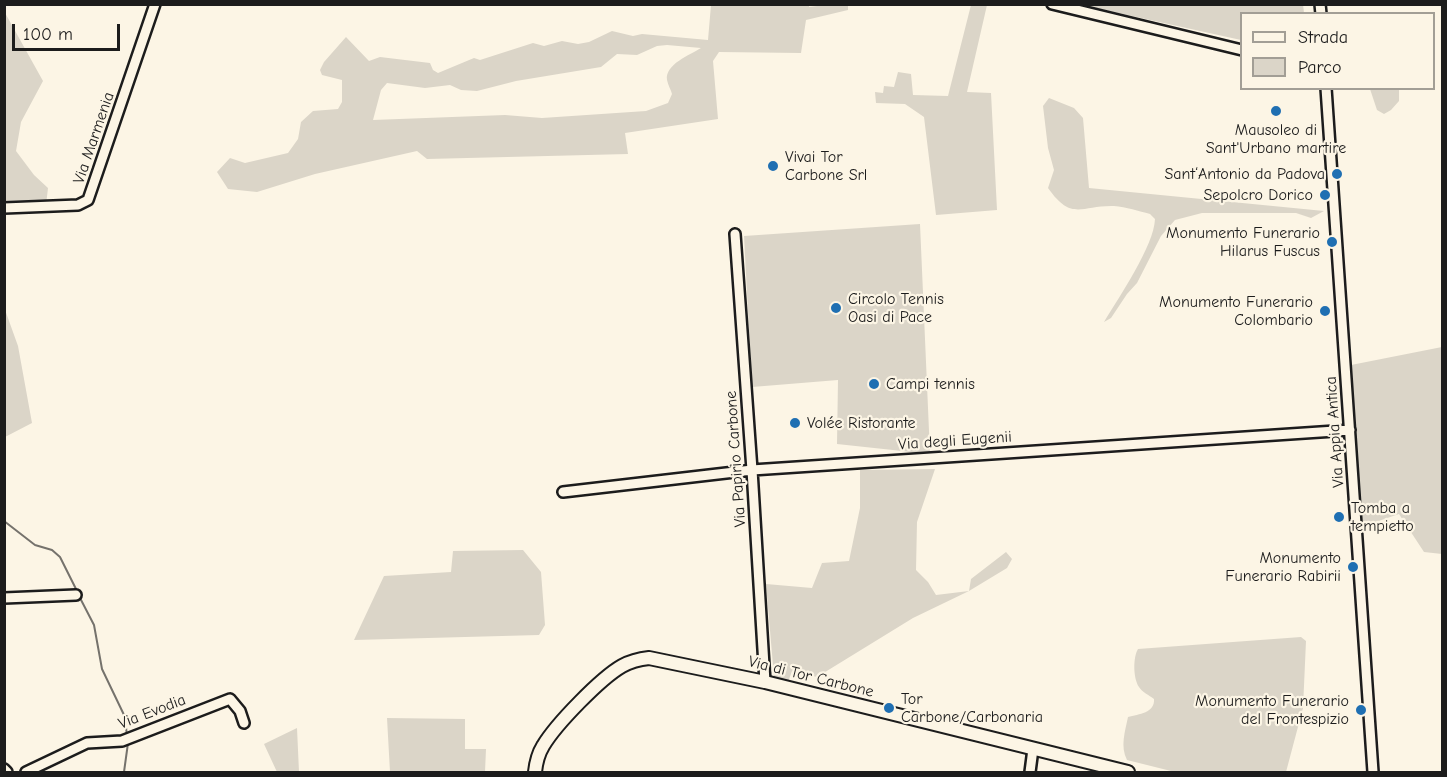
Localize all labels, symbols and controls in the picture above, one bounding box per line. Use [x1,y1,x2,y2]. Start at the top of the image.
scale bar [15,12,123,50]
legend [1240,12,1435,90]
text: 100 m [23,24,73,45]
text: Strada [1298,27,1348,48]
text: Parco [1298,57,1341,78]
street label: Via Marmenia [69,90,119,186]
marker: Mausoleo di Sant'Urbano martire [1269,104,1283,118]
place label: Mausoleo di Sant'Urbano martire [1206,120,1346,158]
place label: Vivai Tor Carbone Srl [785,147,867,185]
marker: Vivai Tor Carbone Srl [766,159,780,173]
place label: Sant‘Antonio da Padova [1165,164,1325,184]
marker: Sant‘Antonio da Padova [1330,167,1344,181]
place label: Sepolcro Dorico [1203,185,1313,205]
marker: Sepolcro Dorico [1318,188,1332,202]
place label: Monumento Funerario Hilarus Fuscus [1166,223,1320,261]
marker: Monumento Funerario Hilarus Fuscus [1325,235,1339,249]
place label: Circolo Tennis Oasi di Pace [848,289,944,327]
place label: Monumento Funerario Colombario [1159,292,1313,330]
marker: Circolo Tennis Oasi di Pace [829,301,843,315]
marker: Monumento Funerario Colombario [1318,304,1332,318]
place label: Campi tennis [886,374,975,394]
street label: Via Appia Antica [1322,376,1348,488]
marker: Campi tennis [867,377,881,391]
street label: Via Papirio Carbone [722,390,750,528]
place label: Volée Ristorante [807,413,916,433]
marker: Volée Ristorante [788,416,802,430]
street label: Via degli Eugenii [898,427,1012,455]
place label: Tomba a tempietto [1351,498,1414,536]
marker: Tomba a tempietto [1332,510,1346,524]
place label: Monumento Funerario Rabirii [1225,548,1341,586]
marker: Monumento Funerario Rabirii [1346,560,1360,574]
street label: Via di Tor Carbone [746,652,876,702]
place label: Tor Carbone/Carbonaria [901,689,1043,727]
street label: Via Evodia [116,690,188,734]
place label: Monumento Funerario del Frontespizio [1195,691,1349,729]
marker: Tor Carbone/Carbonaria [882,701,896,715]
marker: Monumento Funerario del Frontespizio [1354,703,1368,717]

